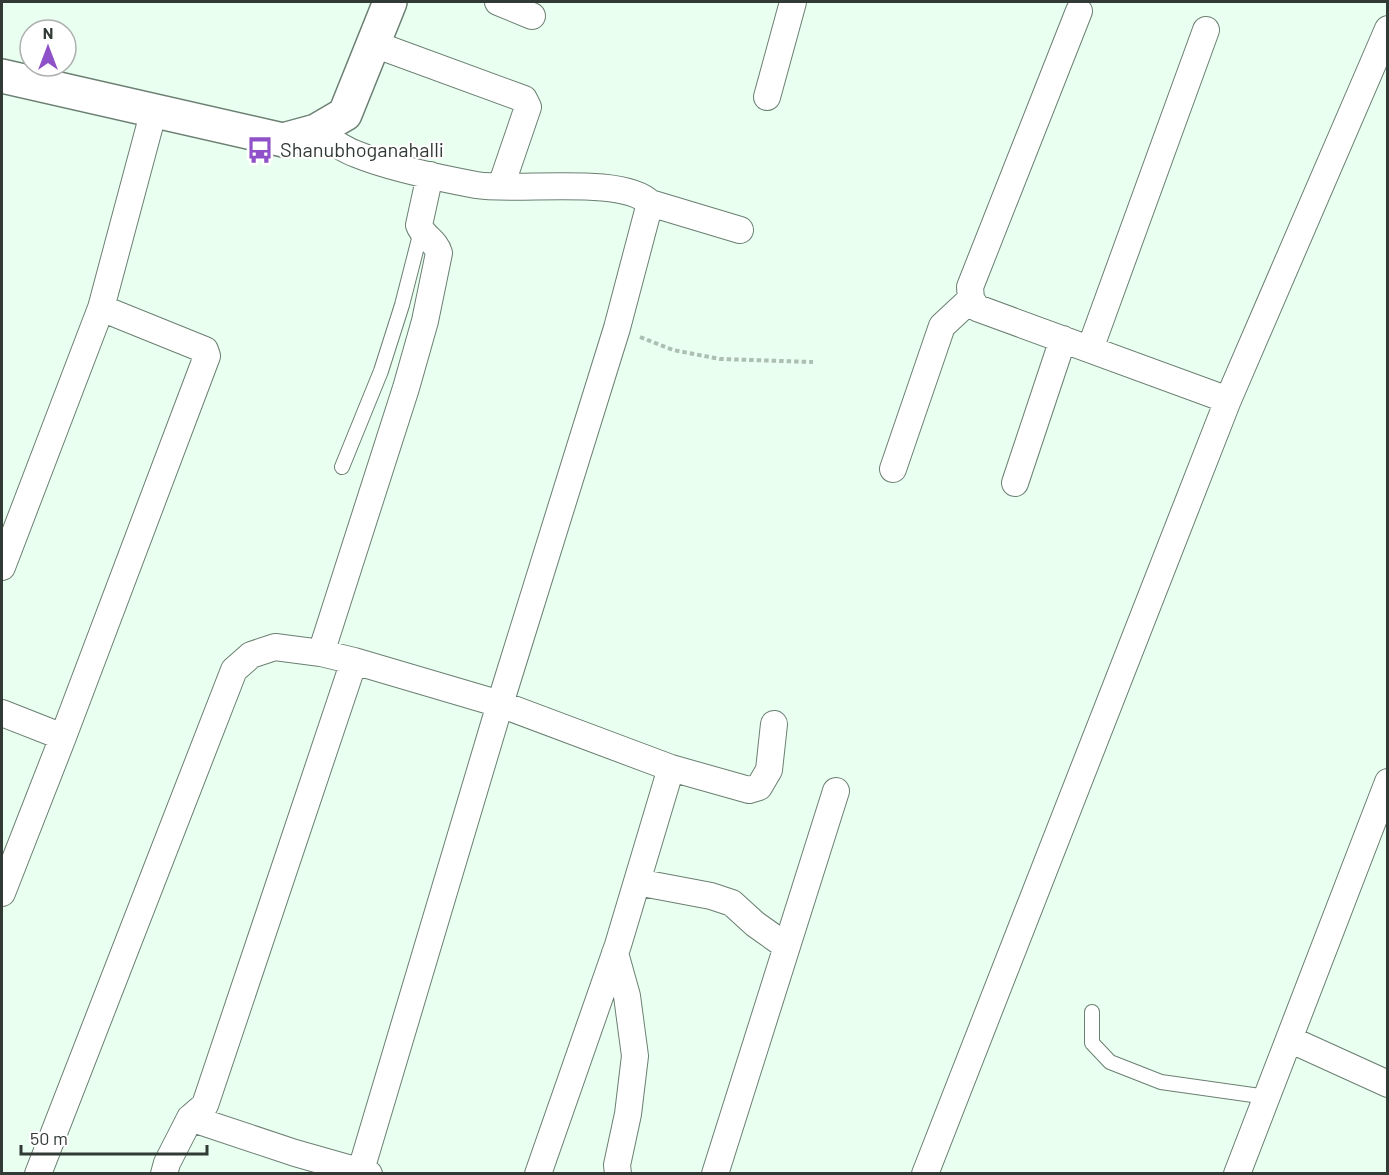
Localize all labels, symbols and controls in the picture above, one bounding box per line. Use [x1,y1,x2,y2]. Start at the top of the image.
north arrow [18,18,78,78]
text: N [43,23,53,42]
bus stop icon: Shanubhoganahalli [245,135,275,165]
place label: Shanubhoganahalli [280,137,444,161]
scale bar [21,1118,207,1156]
text: 50 m [30,1127,68,1149]

